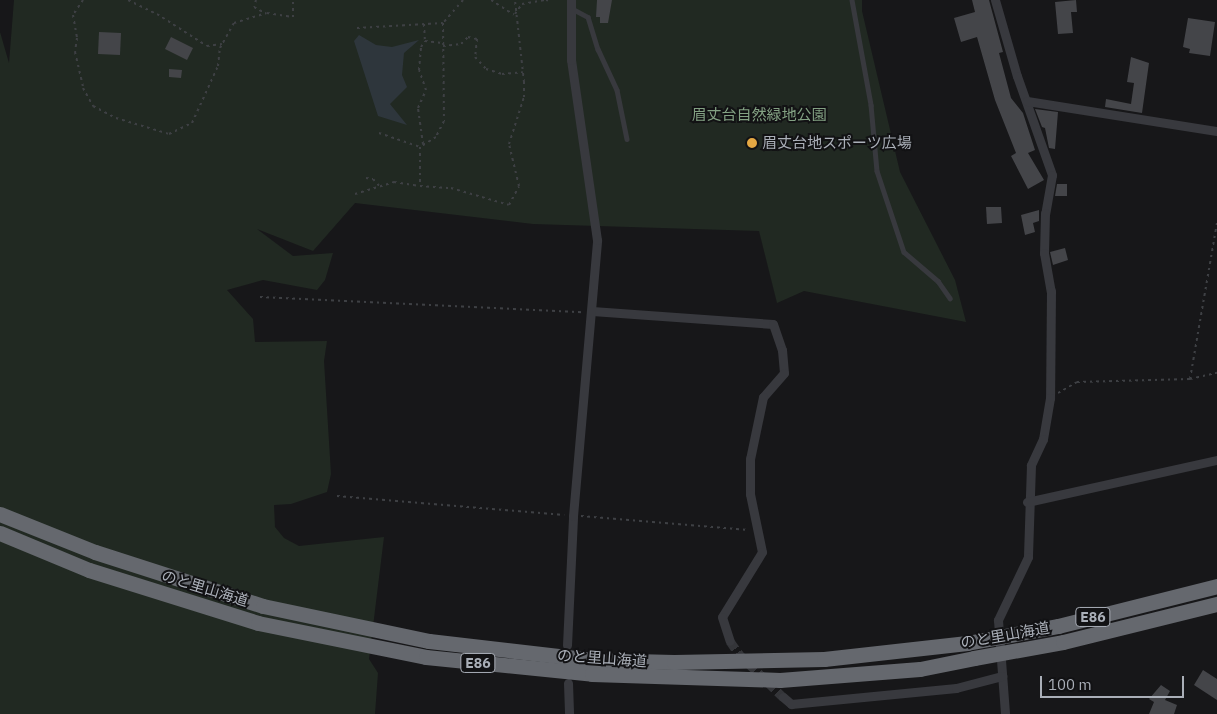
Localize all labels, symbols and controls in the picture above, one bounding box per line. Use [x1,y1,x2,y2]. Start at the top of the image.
park label: 眉丈台自然緑地公園 [692,106,826,124]
place label: 眉丈台地スポーツ広場 [762,134,912,152]
marker: 眉丈台地スポーツ広場 [746,137,758,149]
street label: のと里山海道 [159,566,251,610]
road number: E86 [1074,606,1112,628]
street label: のと里山海道 [959,618,1051,652]
street label: のと里山海道 [556,646,648,670]
road number: E86 [459,651,497,674]
scale bar [1042,666,1186,698]
text: 100 m [1048,675,1092,694]

